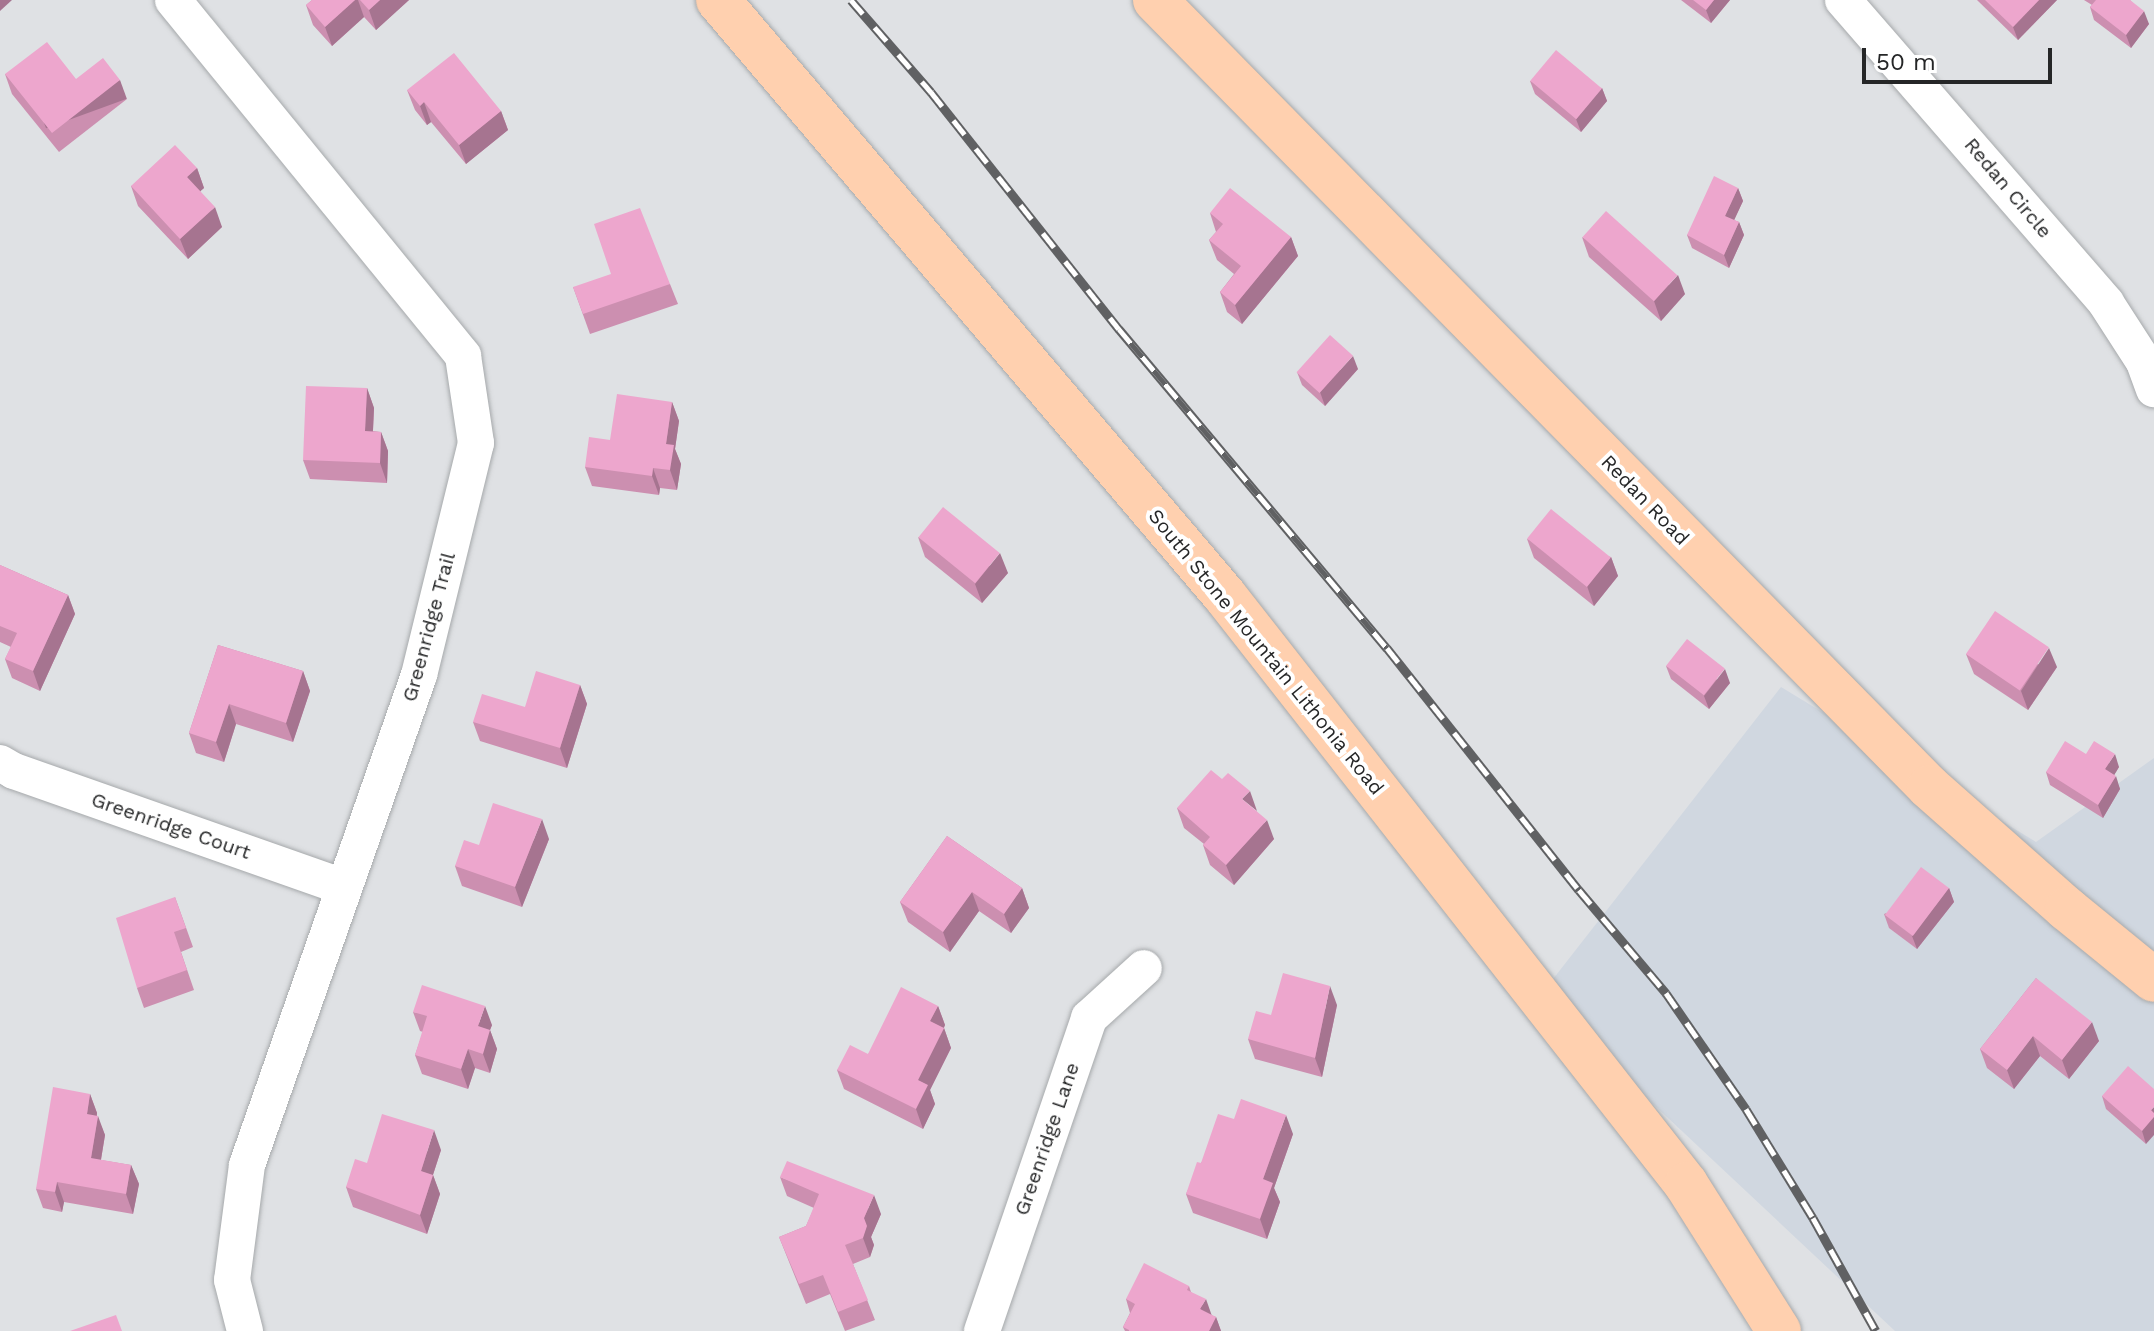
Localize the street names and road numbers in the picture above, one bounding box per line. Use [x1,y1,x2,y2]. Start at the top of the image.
street label: Redan Circle [1959,133,2057,243]
street label: Redan Road [1596,450,1694,550]
street label: South Stone Mountain Lithonia Road [1143,504,1389,800]
street label: Greenridge Trail [397,549,461,705]
street label: Greenridge Court [88,788,254,864]
street label: Greenridge Lane [1010,1059,1084,1219]

